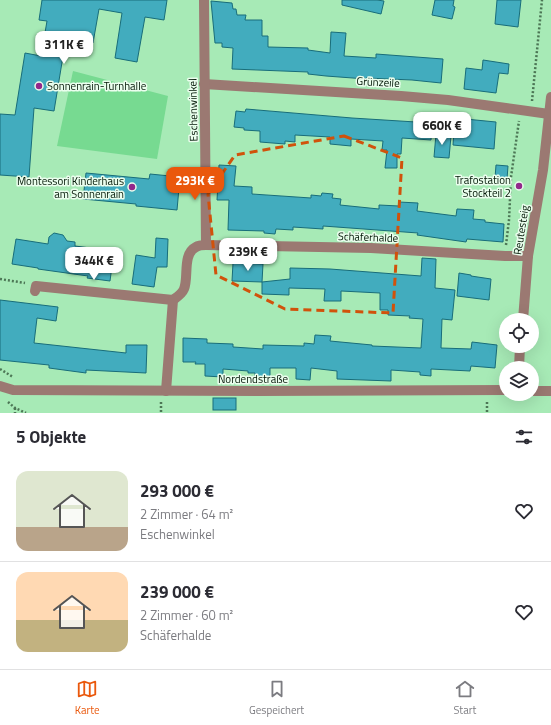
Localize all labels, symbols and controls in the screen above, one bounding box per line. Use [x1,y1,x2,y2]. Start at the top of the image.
pin: 311K € [31,31,97,65]
text: 311K € [44,34,84,54]
street label: Grünzeile [356,73,401,91]
place label: Sonnenrain-Turnhalle [47,78,147,94]
street label: Eschenwinkel [184,78,202,142]
marker: Sonnenrain-Turnhalle [34,81,44,91]
pin: 660K € [409,112,475,146]
text: 660K € [422,115,462,135]
pin: 293K € [162,167,228,201]
text: 293K € [175,170,215,190]
place label: Trafostation Stockteil 2 [455,172,511,201]
place label: Montessori Kinderhaus am Sonnenrain [17,173,124,202]
marker: Trafostation Stockteil 2 [514,181,524,191]
marker: Montessori Kinderhaus am Sonnenrain [127,182,137,192]
street label: Reutesteig [509,204,533,256]
street label: Schäferhalde [338,228,399,246]
pin: 239K € [215,238,281,272]
text: 239K € [228,241,268,261]
pin: 344K € [61,247,127,281]
text: 344K € [74,250,114,270]
map controls [499,313,539,401]
button: locate [499,313,539,353]
button: layers [499,361,539,401]
street label: Nordendstraße [218,371,288,387]
text: 5 Objekte [16,424,86,450]
icon: filters [513,426,535,448]
text: 293 000 € [140,478,214,504]
icon: home [48,487,96,535]
icon: heart [513,500,535,522]
text: 2 Zimmer · 64 m² [140,504,233,524]
text: Eschenwinkel [140,524,215,544]
text: 239 000 € [140,579,214,605]
icon: home [48,588,96,636]
icon: heart [513,601,535,623]
text: 2 Zimmer · 60 m² [140,605,233,625]
text: Schäferhalde [140,625,211,645]
tab: Karte [75,678,100,718]
tab: Gespeichert [249,678,304,718]
tab: Start [453,678,476,718]

